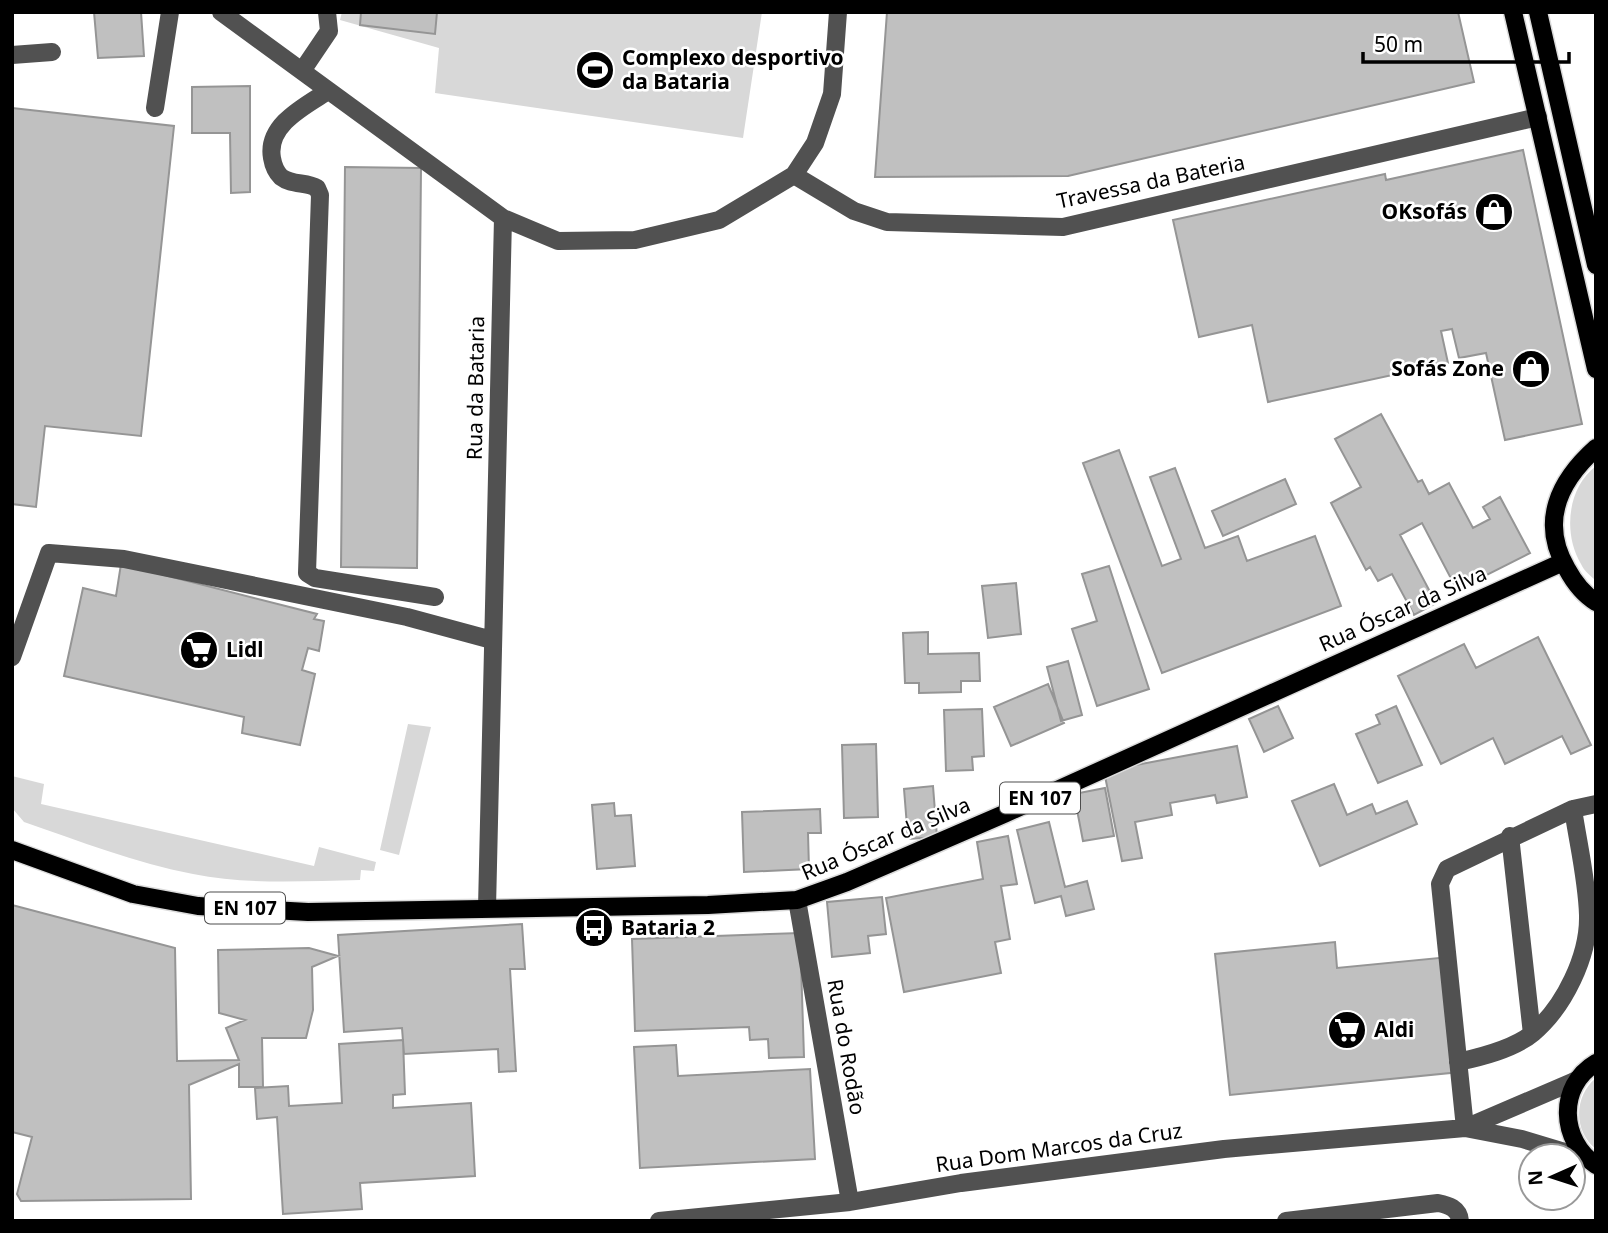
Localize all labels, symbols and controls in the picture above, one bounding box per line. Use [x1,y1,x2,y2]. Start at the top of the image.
scale bar [1363,21,1570,65]
text: 50 m [1374,30,1423,58]
place label: Complexo desportivo da Bataria [622,43,844,95]
sports icon: Complexo desportivo da Bataria [574,49,616,91]
street label: Travessa da Bateria [1054,147,1247,215]
shop icon: OKsofás [1473,191,1515,233]
place label: OKsofás [1382,197,1467,225]
street label: Rua da Bataria [460,316,490,460]
shop icon: Sofás Zone [1510,348,1552,390]
place label: Sofás Zone [1391,354,1504,382]
street label: Rua Óscar da Silva [1314,559,1491,658]
supermarket icon: Lidl [178,629,220,671]
place label: Lidl [226,635,264,663]
road number: EN 107 [1000,782,1080,814]
street label: Rua Óscar da Silva [797,790,974,886]
road number: EN 107 [205,893,285,924]
bus stop icon: Bataria 2 [573,907,615,949]
place label: Bataria 2 [621,913,715,941]
street label: Rua do Rodão [821,977,873,1117]
supermarket icon: Aldi [1326,1009,1368,1051]
place label: Aldi [1374,1015,1414,1043]
street label: Rua Dom Marcos da Cruz [934,1116,1184,1178]
north arrow [1517,1142,1587,1212]
text: N [1522,1169,1548,1186]

